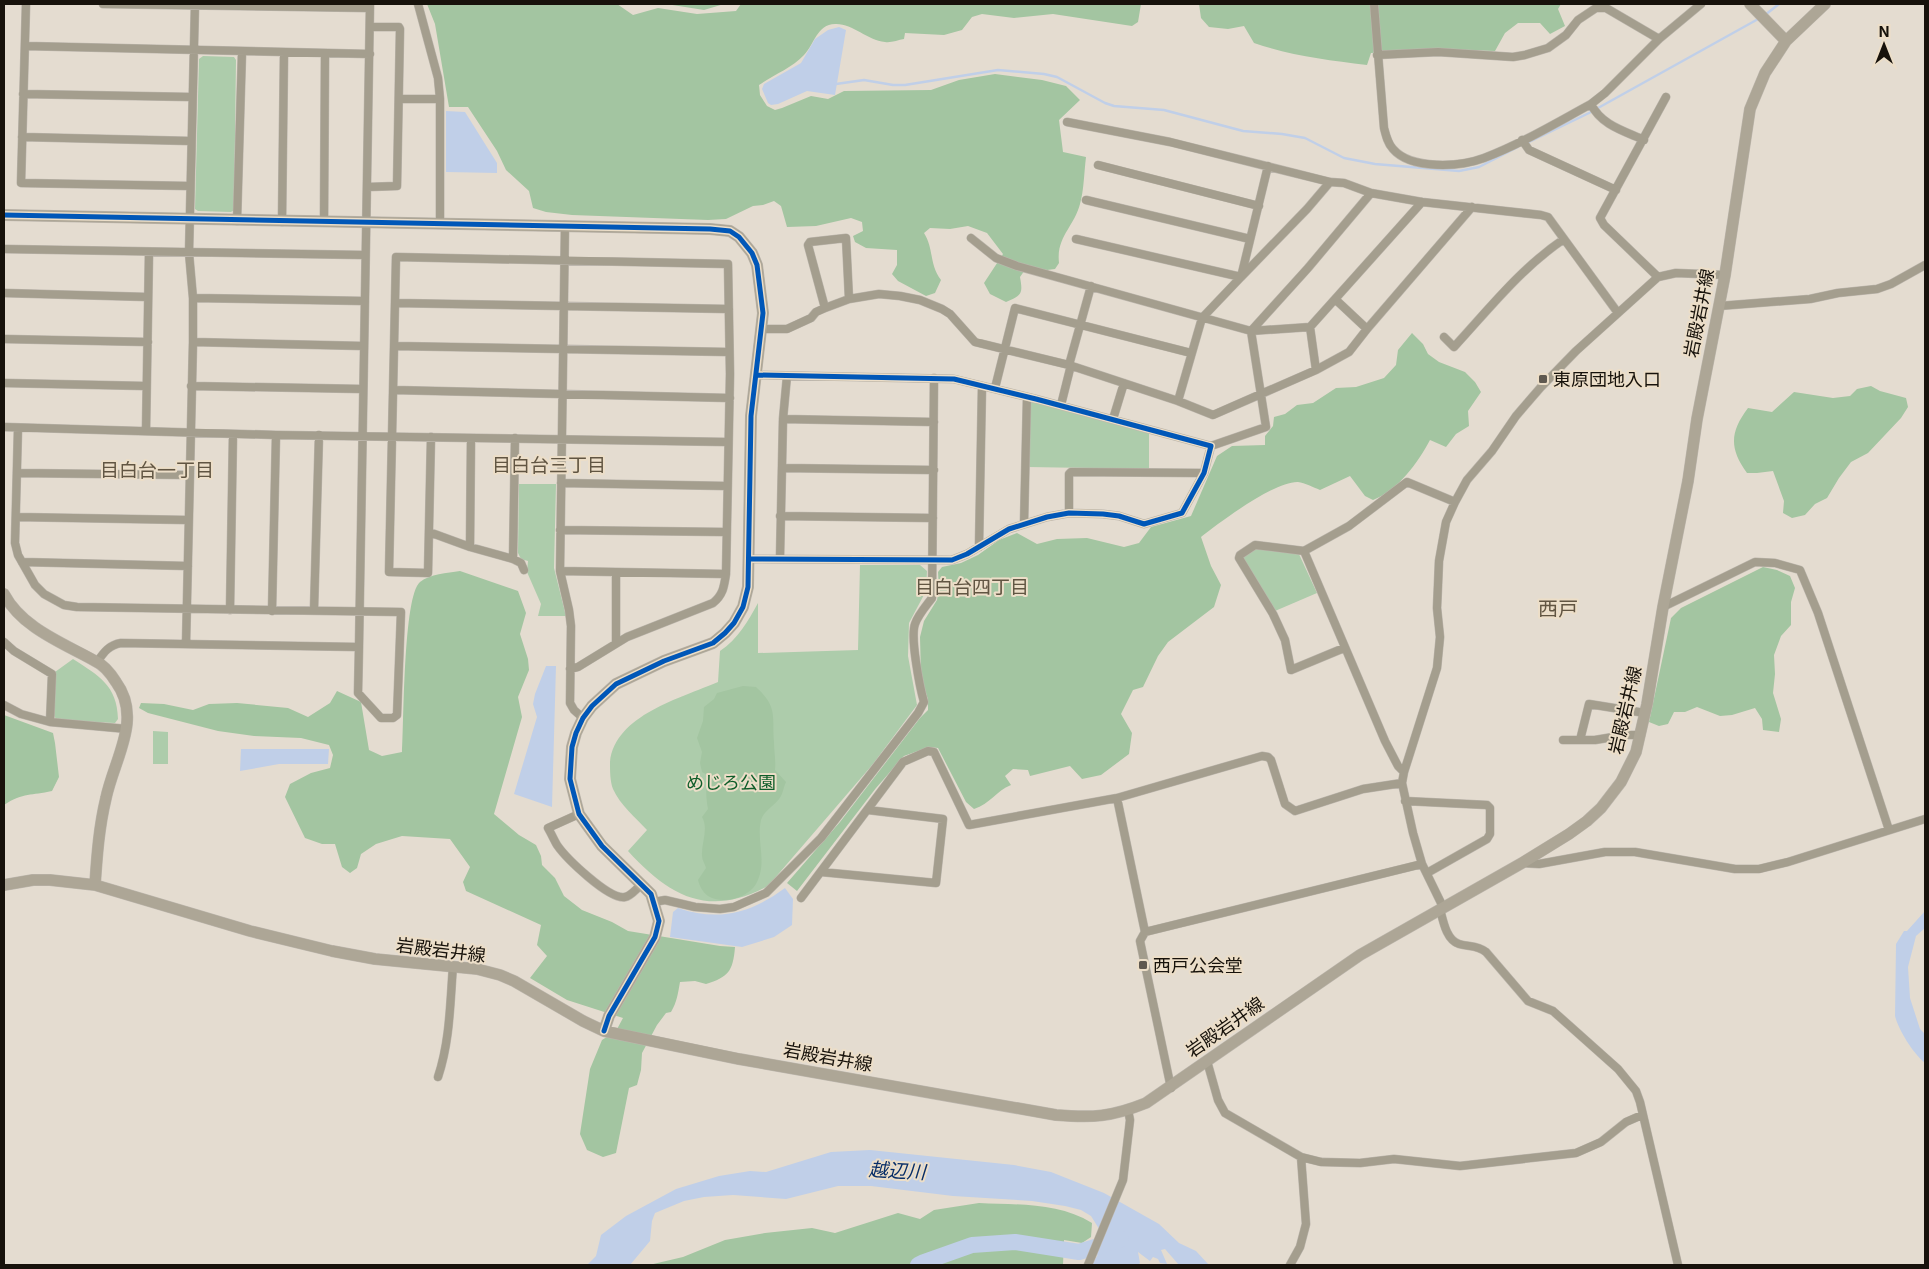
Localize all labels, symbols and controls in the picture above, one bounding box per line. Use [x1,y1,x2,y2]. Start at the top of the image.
north arrow [1859,20,1909,70]
text: N [1879,23,1889,40]
street label: 岩殿岩井線 [1680,267,1718,359]
place label: 東原団地入口 [1553,369,1661,390]
marker: 東原団地入口 [1537,373,1549,385]
district label: 目白台三丁目 [492,454,606,477]
district label: 目白台一丁目 [100,459,214,482]
district label: 目白台四丁目 [915,576,1029,599]
district label: 西戸 [1538,597,1578,621]
street label: 岩殿岩井線 [1605,664,1645,756]
park label: めじろ公園 [686,772,776,793]
street label: 岩殿岩井線 [395,934,487,966]
place label: 西戸公会堂 [1153,955,1243,976]
marker: 西戸公会堂 [1137,959,1149,971]
street label: 岩殿岩井線 [1182,993,1268,1061]
street label: 岩殿岩井線 [782,1039,874,1075]
water label: 越辺川 [868,1158,928,1184]

